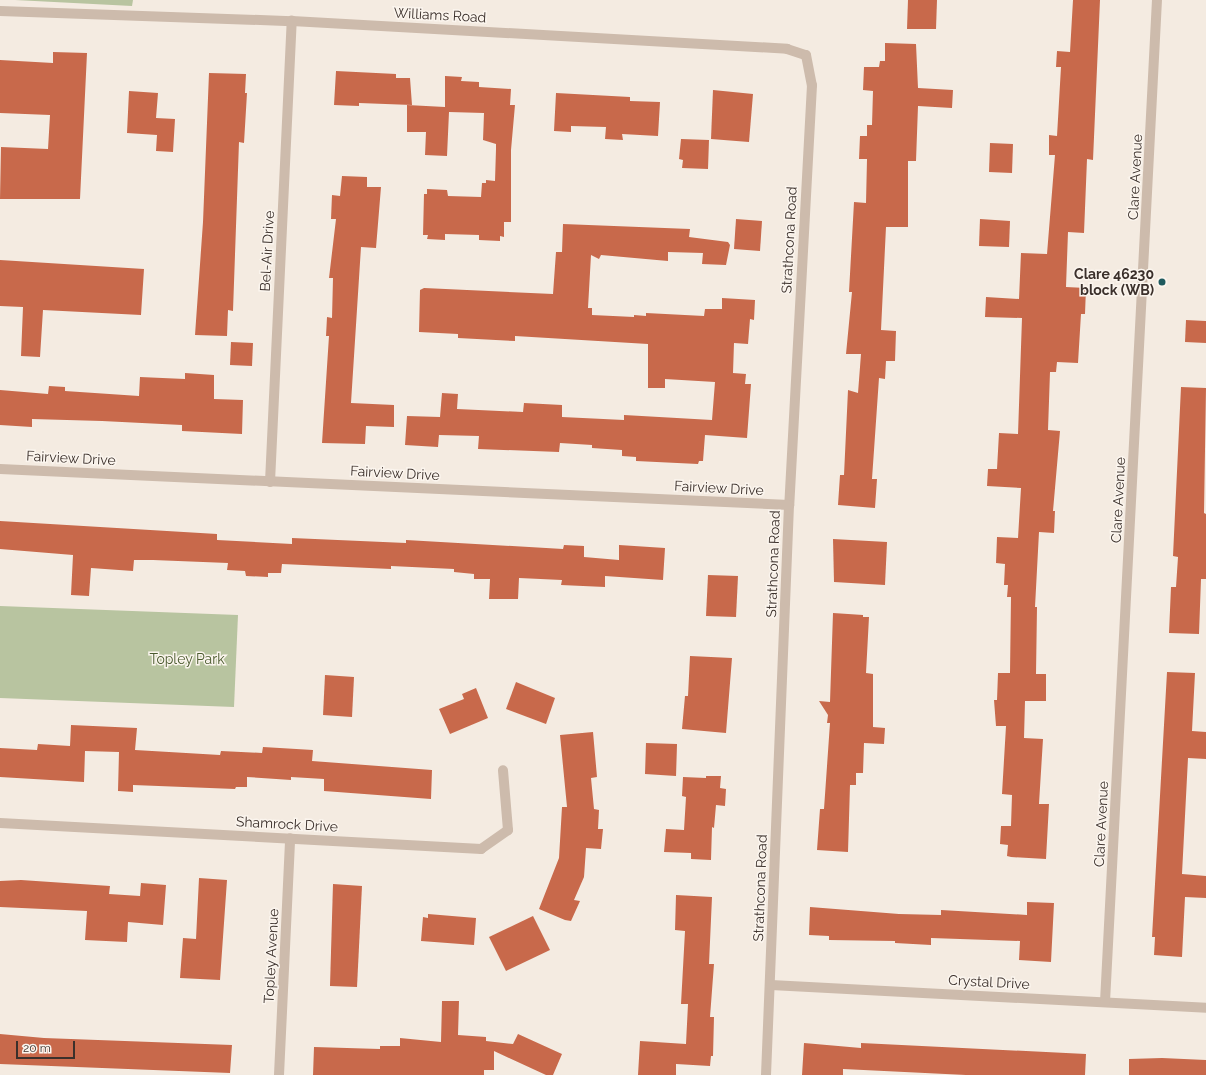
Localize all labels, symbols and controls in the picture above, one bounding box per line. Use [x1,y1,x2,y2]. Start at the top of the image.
street label: Williams Road [393,4,487,26]
street label: Clare Avenue [1124,133,1146,221]
street label: Strathcona Road [778,186,800,294]
street label: Bel-Air Drive [256,210,278,292]
place label: Clare 46230 block (WB) [1074,266,1154,298]
marker: Clare 46230 block (WB) [1157,277,1167,287]
street label: Fairview Drive [26,447,116,469]
street label: Clare Avenue [1107,456,1129,544]
street label: Fairview Drive [350,462,440,484]
street label: Fairview Drive [674,477,764,499]
street label: Strathcona Road [763,510,783,618]
park label: Topley Park [149,651,225,667]
street label: Clare Avenue [1090,780,1112,868]
street label: Shamrock Drive [236,813,338,835]
street label: Strathcona Road [750,834,770,942]
street label: Topley Avenue [260,908,282,1004]
street label: Crystal Drive [948,971,1030,993]
scale bar [18,1033,77,1059]
text: 20 m [23,1041,51,1055]

